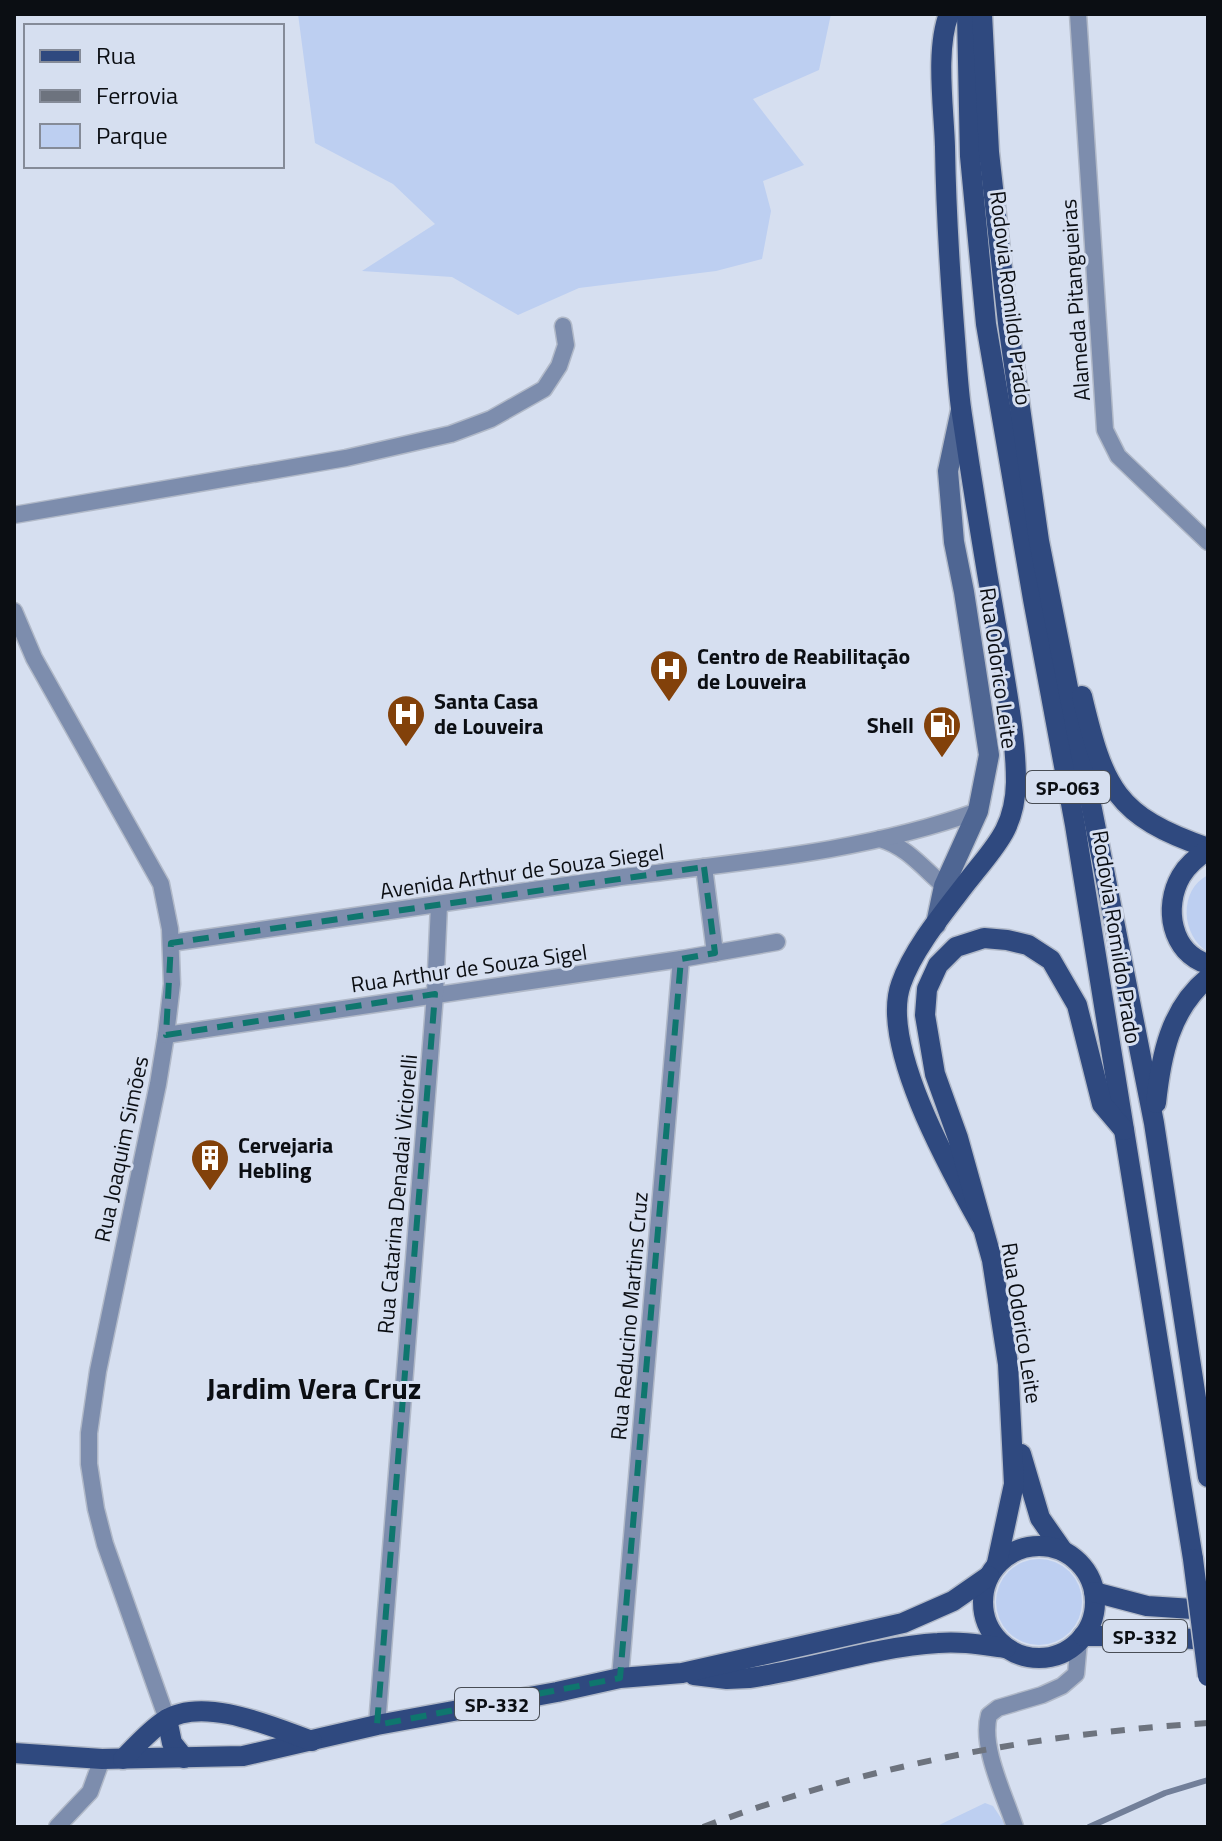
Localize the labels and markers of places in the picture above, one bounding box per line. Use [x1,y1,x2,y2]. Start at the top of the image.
place label: Centro de Reabilitação de Louveira [697,639,910,698]
hospital icon: Centro de Reabilitação de Louveira [648,648,690,703]
place label: Santa Casa de Louveira [434,684,544,743]
hospital icon: Santa Casa de Louveira [385,693,427,748]
fuel station icon: Shell [921,704,963,759]
place label: Shell [867,708,914,742]
place label: Cervejaria Hebling [238,1128,333,1187]
building icon: Cervejaria Hebling [189,1137,231,1192]

